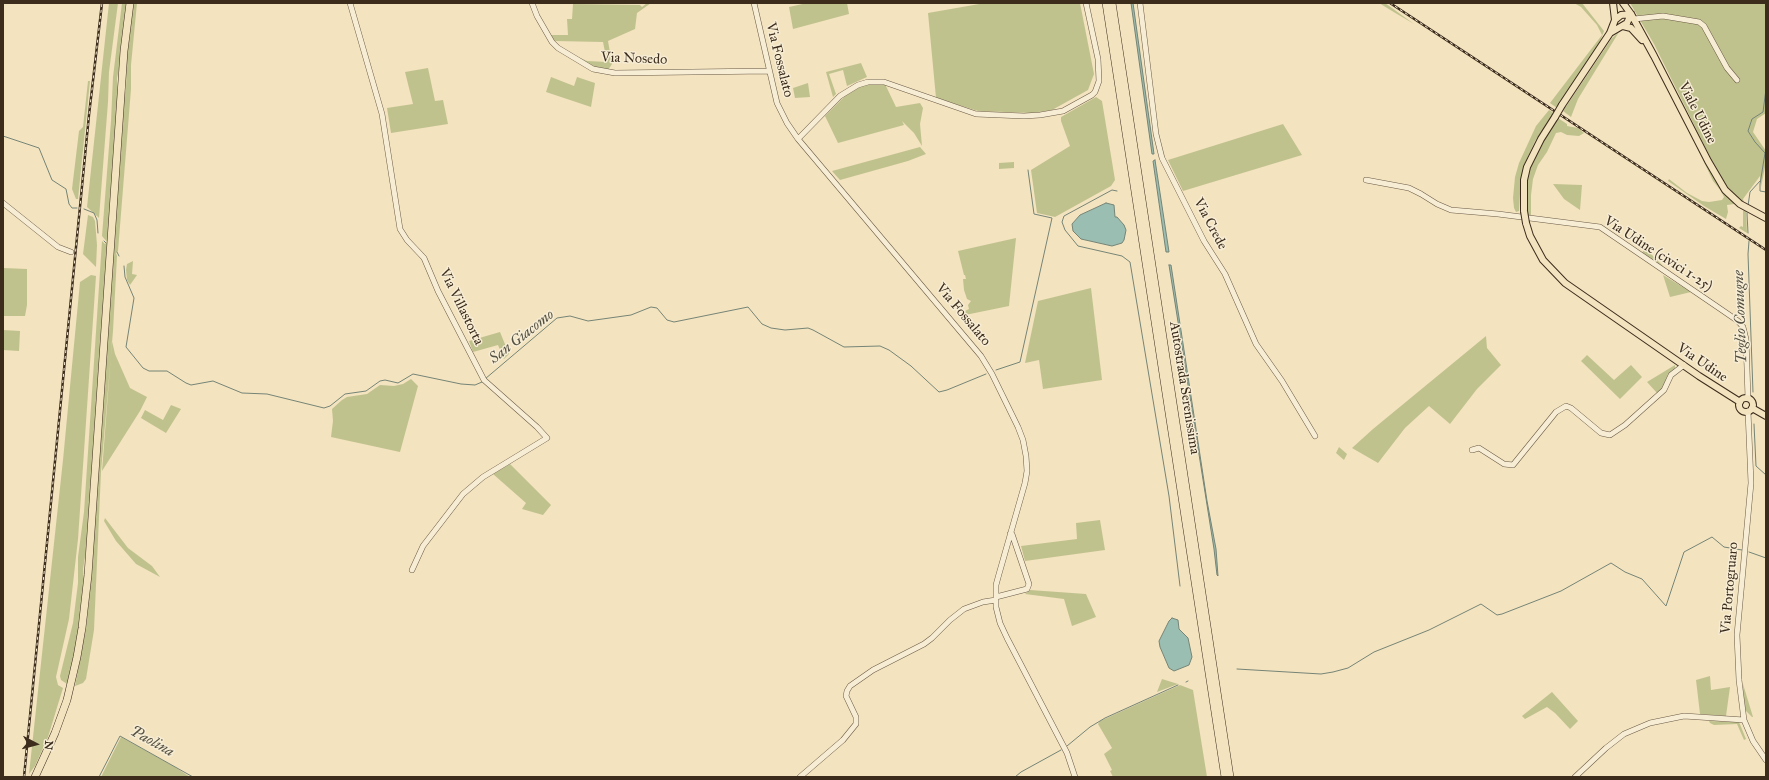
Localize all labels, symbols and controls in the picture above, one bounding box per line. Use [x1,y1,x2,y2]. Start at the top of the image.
street label: Via Fossalato [762,21,796,99]
street label: Via Nosedo [601,49,667,69]
street label: Viale Udine [1674,79,1720,147]
street label: Via Crede [1189,195,1231,253]
street label: Via Udine (civici 1-25) [1601,213,1715,295]
street label: Via Villastorta [435,266,487,348]
water label: Teglio Comugne [1730,270,1752,364]
street label: Via Fossalato [932,280,994,350]
water label: San Giacomo [486,306,558,368]
street label: Autostrada Serenissima [1165,320,1203,456]
street label: Via Udine [1673,340,1731,386]
street label: Via Portogruaro [1718,541,1742,635]
water label: Paolina [127,723,177,761]
north arrow [16,724,56,764]
text: N [41,740,55,751]

